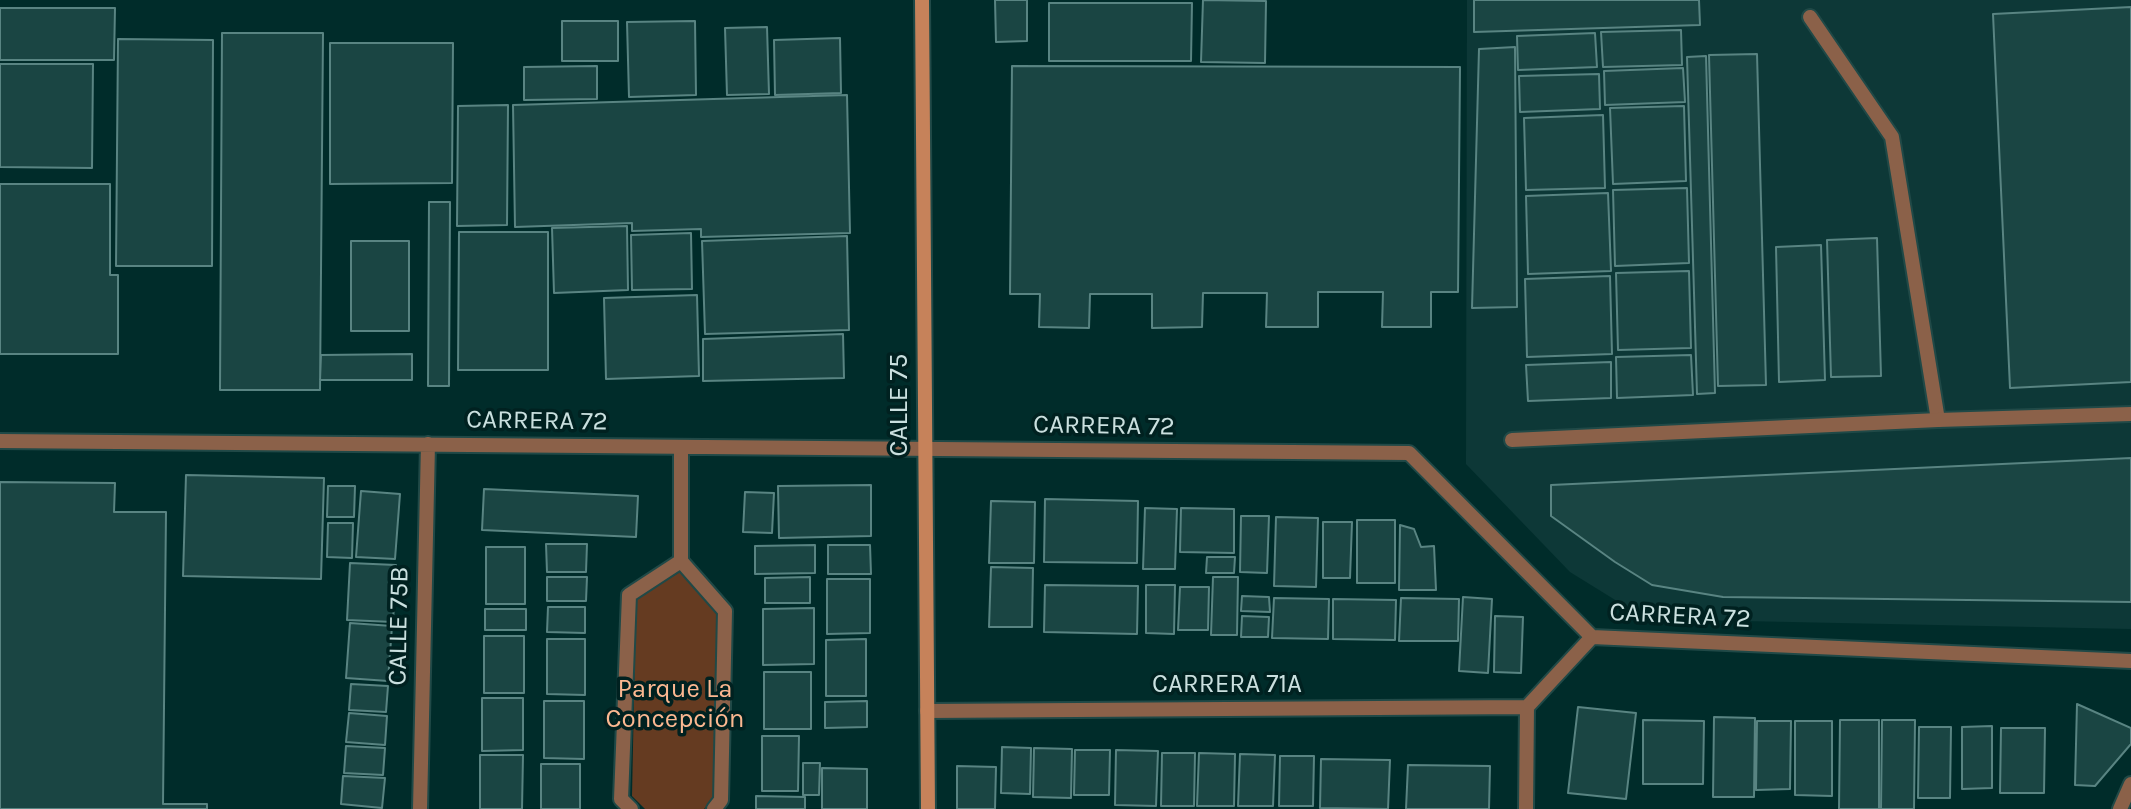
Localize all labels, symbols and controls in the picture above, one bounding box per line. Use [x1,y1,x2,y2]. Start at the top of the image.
street label: CALLE 75 [884,354,916,456]
street label: CARRERA 72 [466,404,608,438]
street label: CARRERA 72 [1033,409,1175,443]
street label: CALLE 75B [382,566,416,686]
street label: CARRERA 72 [1608,597,1752,635]
street label: CARRERA 71A [1152,669,1302,701]
park label: Parque La Concepción [606,674,744,736]

